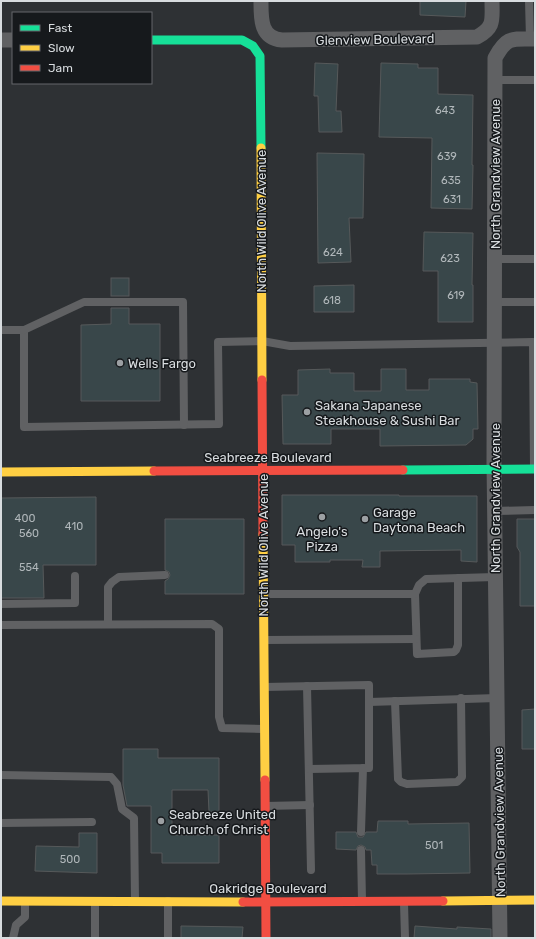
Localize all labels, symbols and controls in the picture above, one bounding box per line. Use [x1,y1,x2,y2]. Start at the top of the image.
legend [12,12,152,84]
text: Fast [48,21,72,35]
street label: Glenview Boulevard [316,31,434,48]
text: Slow [48,41,75,55]
text: Jam [48,61,73,75]
street label: North Grandview Avenue [488,99,503,249]
house number: 643 [435,104,455,117]
street label: North Wild Olive Avenue [254,150,269,292]
house number: 639 [437,150,457,163]
house number: 635 [441,174,461,187]
house number: 631 [443,193,461,206]
house number: 624 [323,246,343,259]
house number: 623 [440,252,460,265]
house number: 619 [447,289,465,302]
house number: 618 [323,294,341,307]
place label: Wells Fargo [128,356,196,372]
marker: Wells Fargo [115,358,125,368]
place label: Sakana Japanese Steakhouse & Sushi Bar [315,398,459,428]
marker: Sakana Japanese Steakhouse & Sushi Bar [302,407,312,417]
street label: North Grandview Avenue [488,423,503,573]
street label: Seabreeze Boulevard [204,450,332,465]
street label: North Wild Olive Avenue [256,474,271,616]
place label: Garage Daytona Beach [373,505,465,535]
house number: 400 [15,512,35,525]
marker: Angelo's Pizza [317,512,327,522]
marker: Garage Daytona Beach [360,514,370,524]
house number: 410 [65,520,83,533]
place label: Angelo's Pizza [296,524,348,554]
house number: 560 [19,527,39,540]
house number: 554 [19,561,39,574]
street label: North Grandview Avenue [491,747,508,897]
place label: Seabreeze United Church of Christ [169,807,276,837]
marker: Seabreeze United Church of Christ [156,816,166,826]
house number: 501 [425,839,443,852]
house number: 500 [60,853,80,866]
street label: Oakridge Boulevard [209,881,327,897]

